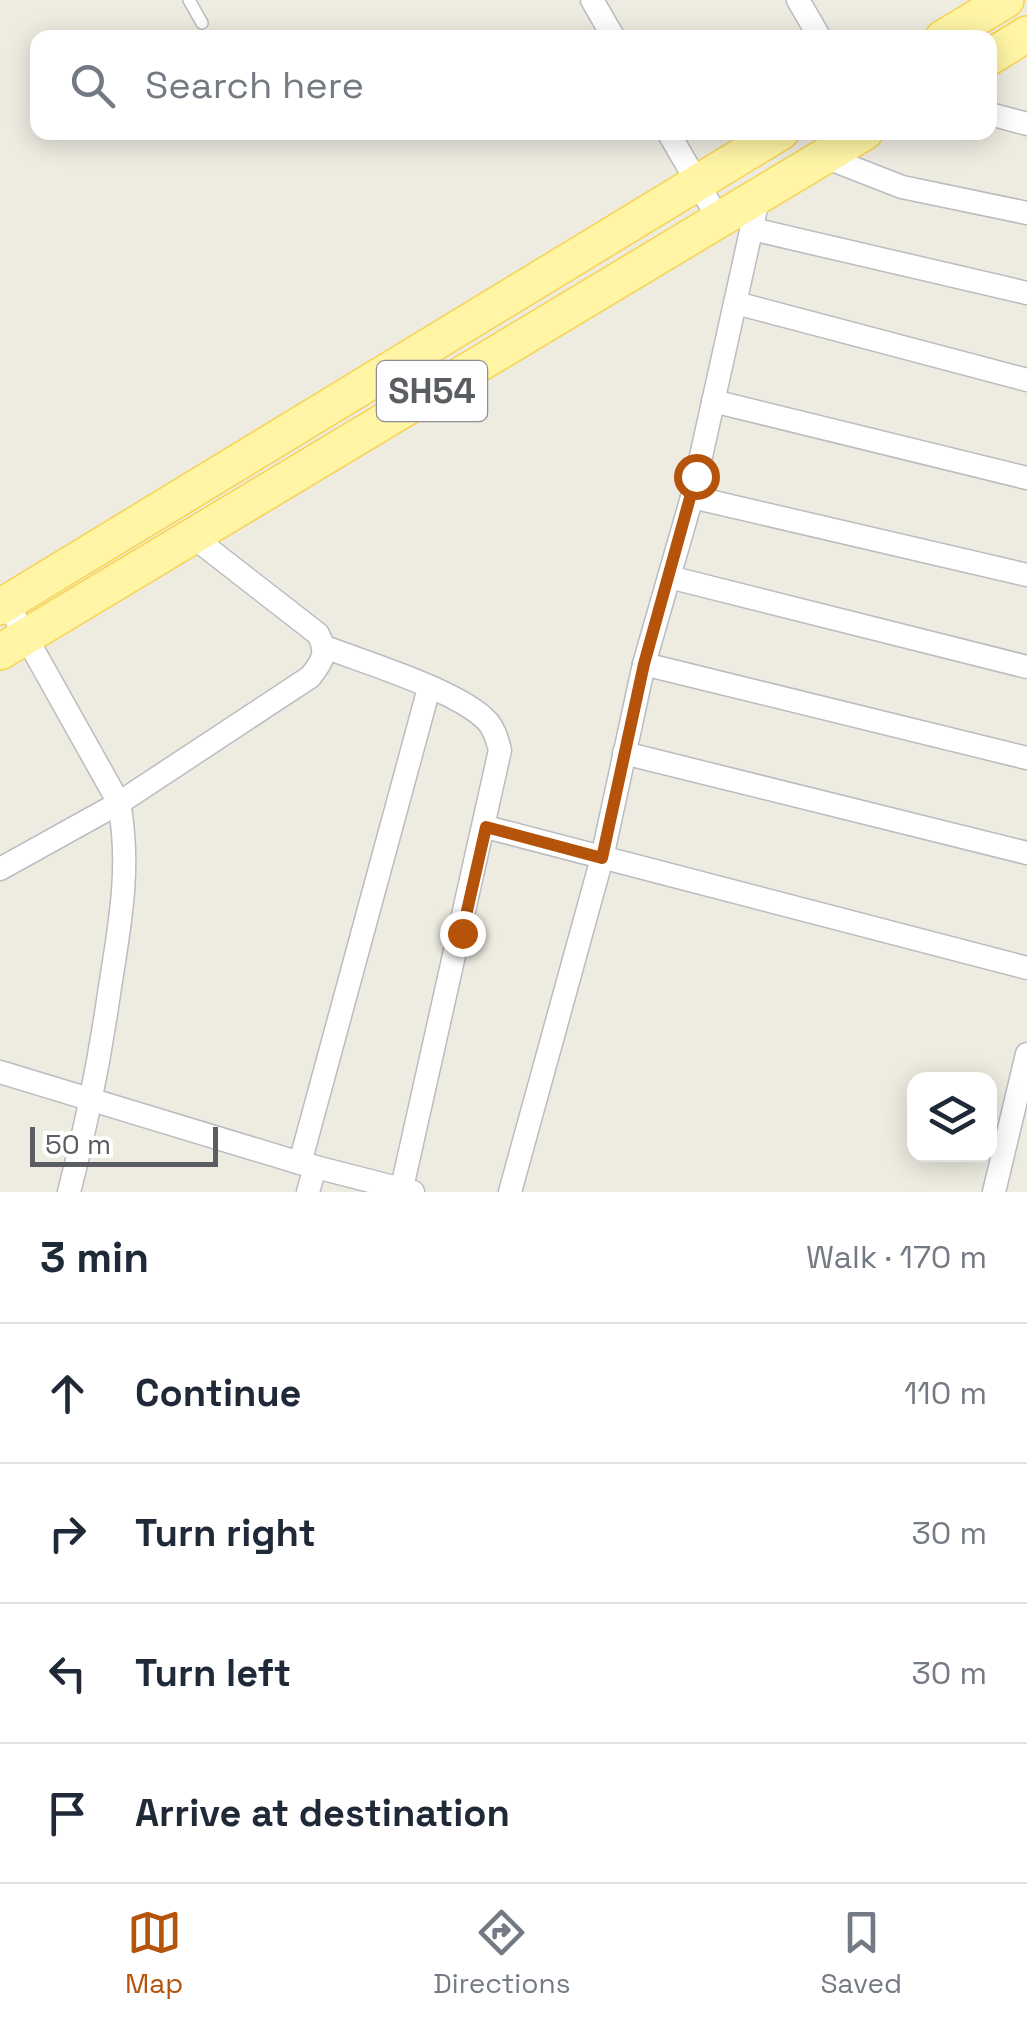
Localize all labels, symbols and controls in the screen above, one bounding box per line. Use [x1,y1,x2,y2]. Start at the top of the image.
search box [30,30,997,140]
icon: search [65,58,120,113]
text: Search here [145,61,364,109]
road number: SH54 [377,361,487,421]
route start [674,454,720,500]
route end [440,911,486,957]
map controls [907,1072,997,1162]
button: layers [907,1072,997,1162]
scale bar [30,1122,218,1166]
text: 50 m [45,1126,111,1162]
text: 3 min [40,1231,149,1284]
text: Walk · 170 m [806,1237,987,1277]
icon: ahead [40,1366,95,1421]
text: Continue [135,1369,301,1417]
text: 110 m [904,1373,987,1413]
icon: right [40,1506,95,1561]
text: Turn right [135,1509,316,1557]
text: 30 m [911,1513,987,1553]
icon: left [40,1646,95,1701]
text: Turn left [135,1649,291,1697]
text: 30 m [911,1653,987,1693]
icon: arrive [40,1786,95,1841]
text: Arrive at destination [135,1789,510,1837]
tab: Map [125,1905,183,2001]
tab: Directions [433,1905,570,2001]
tab: Saved [820,1905,902,2001]

